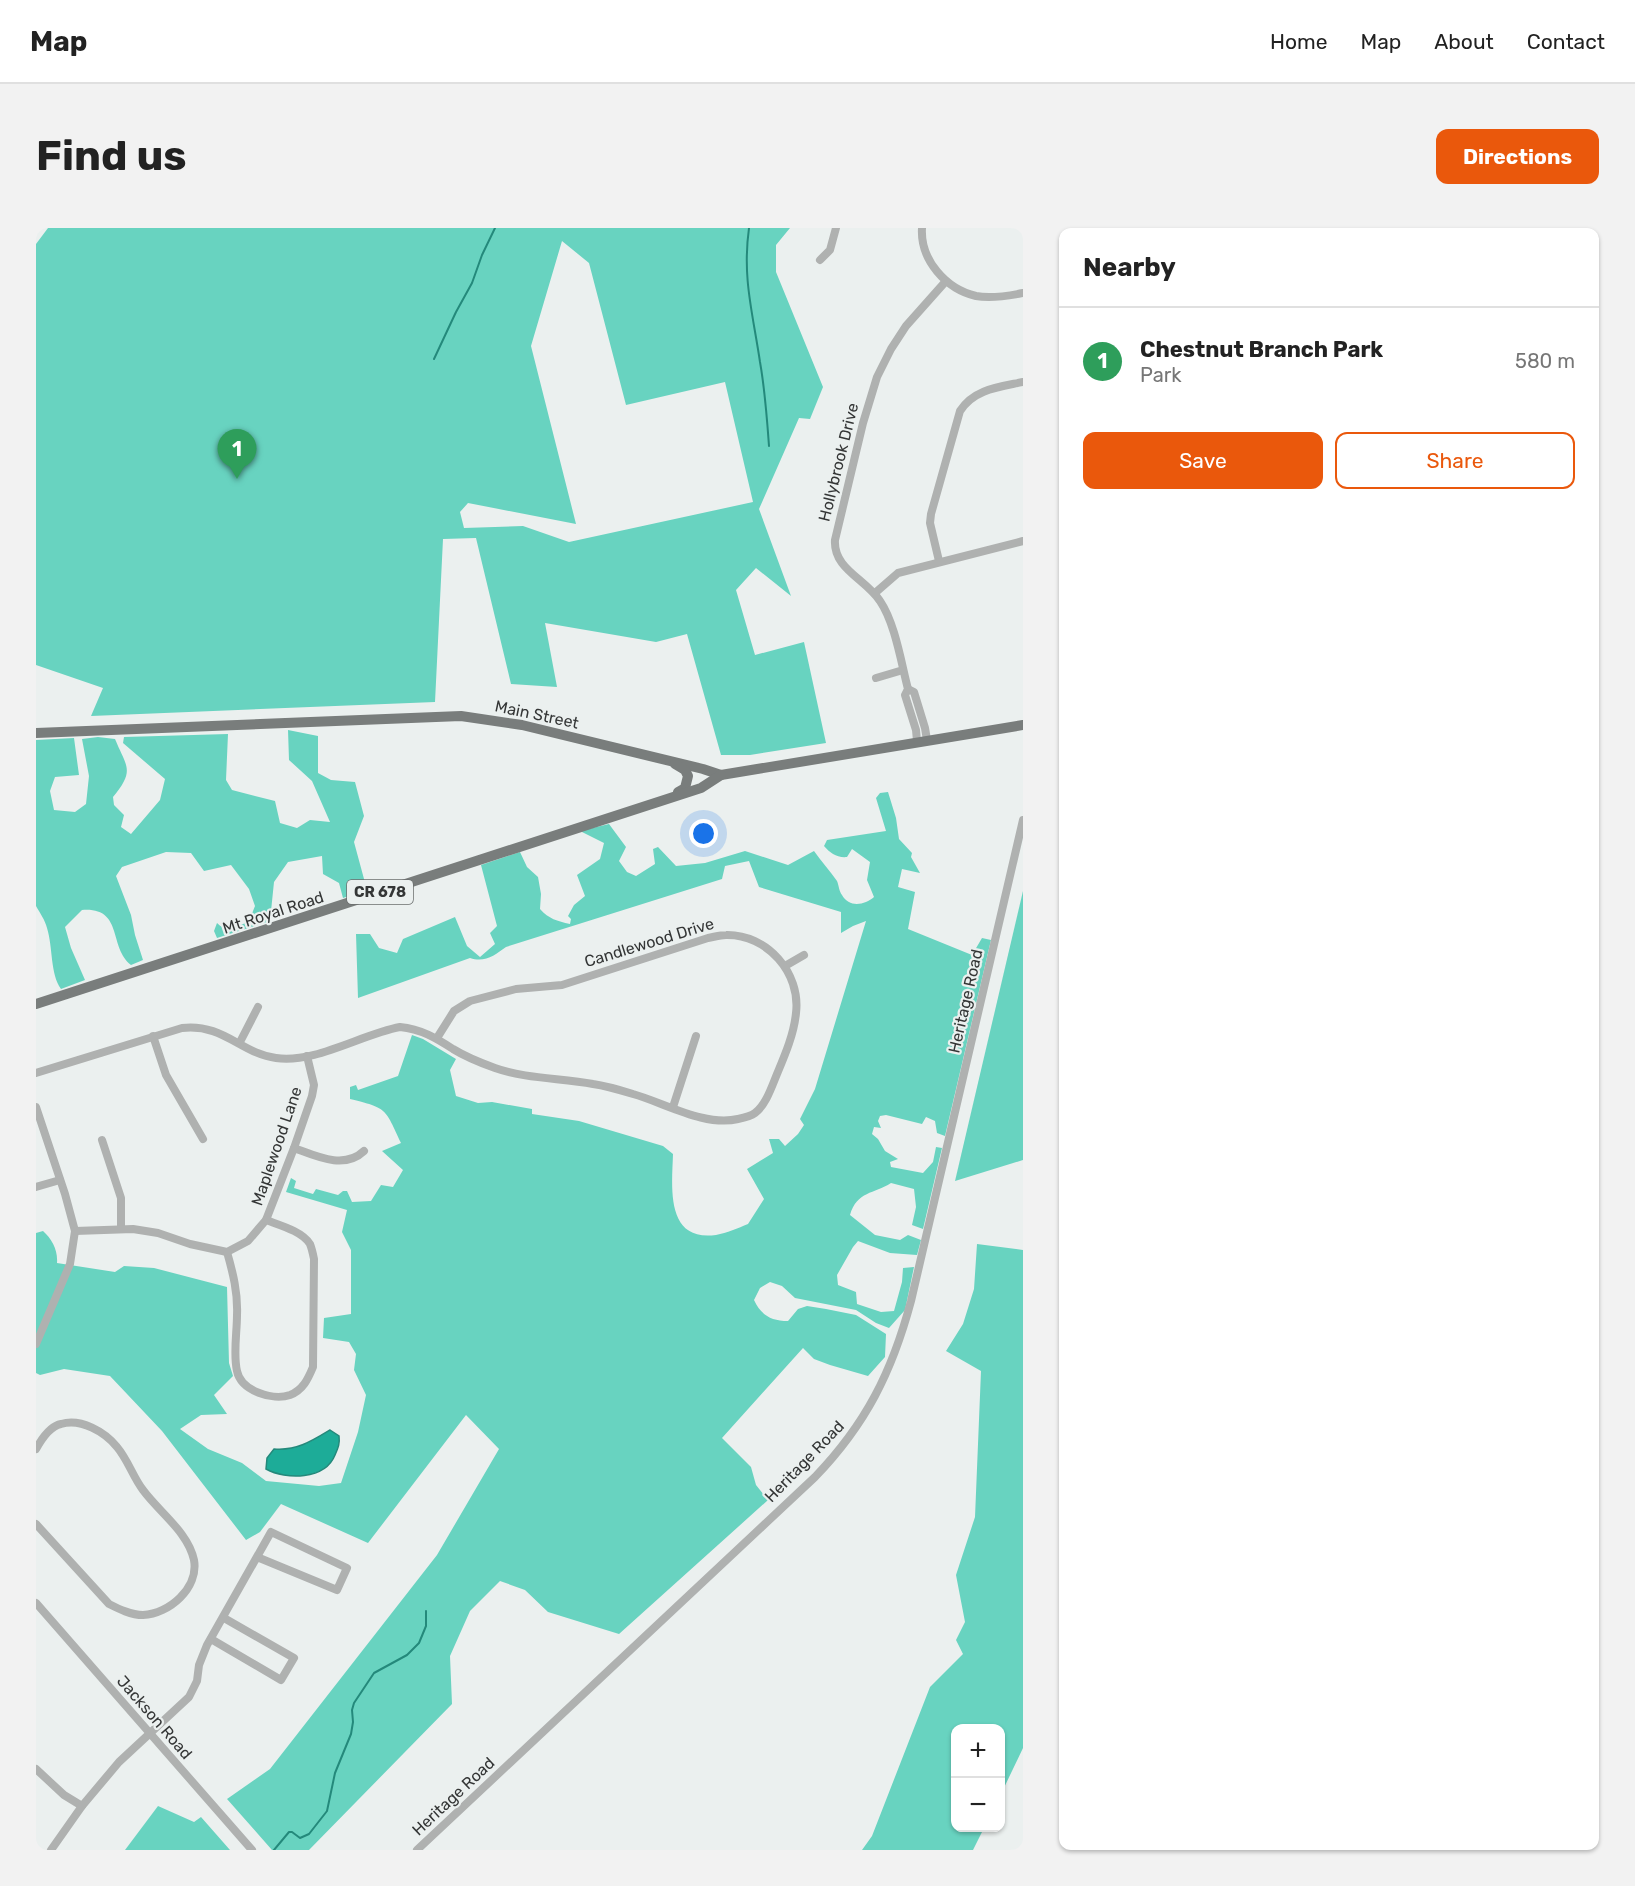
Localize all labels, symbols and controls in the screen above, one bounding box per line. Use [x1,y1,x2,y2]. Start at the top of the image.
text: Map [30,25,87,58]
text: Home [1270,29,1327,54]
text: Map [1360,29,1401,54]
text: About [1434,29,1494,54]
text: Contact [1527,29,1605,54]
button: Directions [1436,129,1599,184]
text: Find us [36,131,187,181]
text: Nearby [1083,252,1176,283]
text: Chestnut Branch Park [1140,336,1383,363]
text: 1 [1098,349,1107,373]
text: 580 m [1515,349,1575,373]
text: Park [1140,363,1182,387]
street label: Hollybrook Drive [815,401,862,523]
pin: 1 [218,430,256,479]
button: Save [1083,432,1323,489]
button: Share [1335,432,1575,489]
street label: Main Street [493,696,581,733]
your location [689,819,718,848]
road number: CR 678 [347,880,413,904]
street label: Mt Royal Road [220,887,326,938]
street label: Candlewood Drive [582,914,716,971]
street label: Heritage Road [944,947,987,1055]
street label: Maplewood Lane [247,1084,306,1208]
street label: Heritage Road [761,1417,848,1506]
street label: Jackson Road [113,1672,196,1763]
map controls [951,1724,1005,1832]
button: + [951,1724,1005,1778]
street label: Heritage Road [408,1753,499,1839]
button: − [951,1778,1005,1832]

